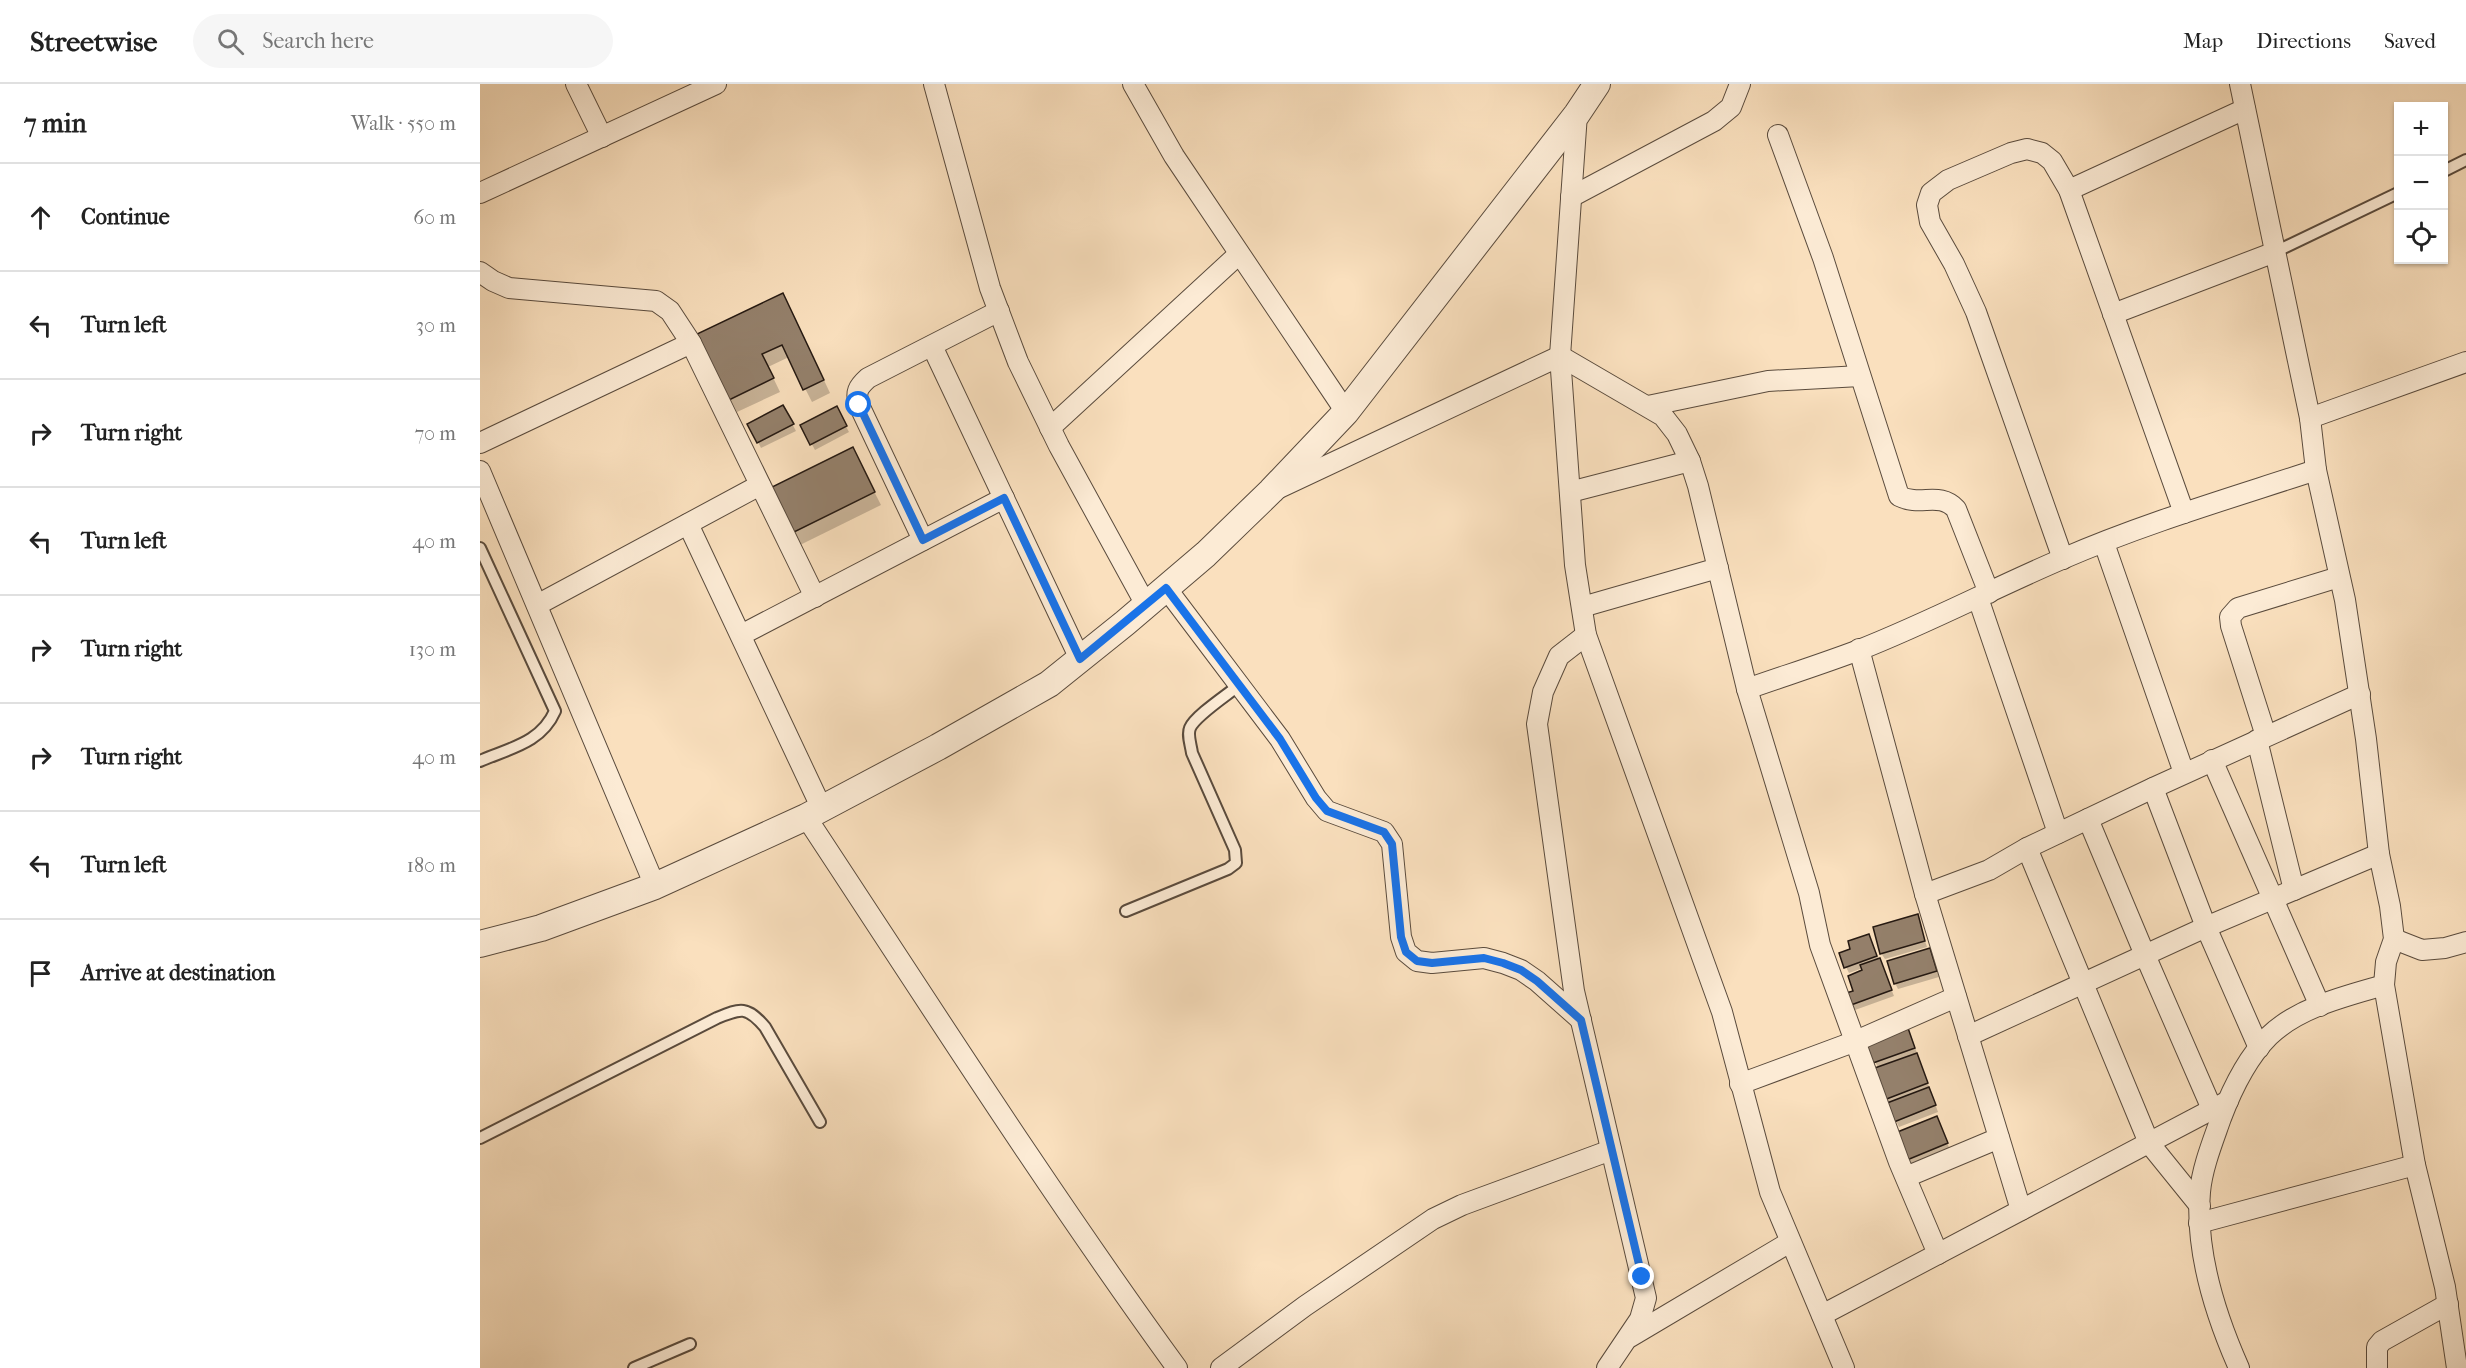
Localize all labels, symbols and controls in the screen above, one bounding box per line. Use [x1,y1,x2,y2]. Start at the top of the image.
search box [193,14,613,68]
text: Streetwise [30,25,157,58]
icon: search [214,25,247,58]
text: Search here [262,28,374,54]
text: Map [2183,29,2223,53]
text: Directions [2256,29,2351,53]
text: Saved [2384,29,2436,53]
map controls [2394,102,2448,264]
button: + [2394,102,2448,156]
text: 7 min [24,108,87,139]
text: Walk · 550 m [351,112,456,135]
button: − [2394,156,2448,210]
icon: ahead [24,201,57,234]
text: Continue [81,204,170,230]
text: 60 m [413,206,456,229]
button: locate [2394,210,2448,264]
icon: left [24,309,57,342]
text: Turn left [81,312,167,338]
text: 30 m [416,314,456,337]
route start [845,391,871,417]
icon: right [24,417,57,450]
text: Turn right [81,420,182,446]
text: 70 m [414,422,456,445]
icon: left [24,525,57,558]
text: Turn left [81,528,167,554]
text: 40 m [412,530,456,553]
icon: right [24,633,57,666]
text: Turn right [81,636,182,662]
text: 130 m [409,638,456,661]
icon: right [24,741,57,774]
text: Turn right [81,744,182,770]
text: 40 m [412,746,456,769]
icon: left [24,849,57,882]
text: Turn left [81,852,167,878]
text: 180 m [407,854,456,877]
icon: arrive [24,957,57,990]
text: Arrive at destination [81,960,275,986]
route end [1628,1263,1654,1289]

